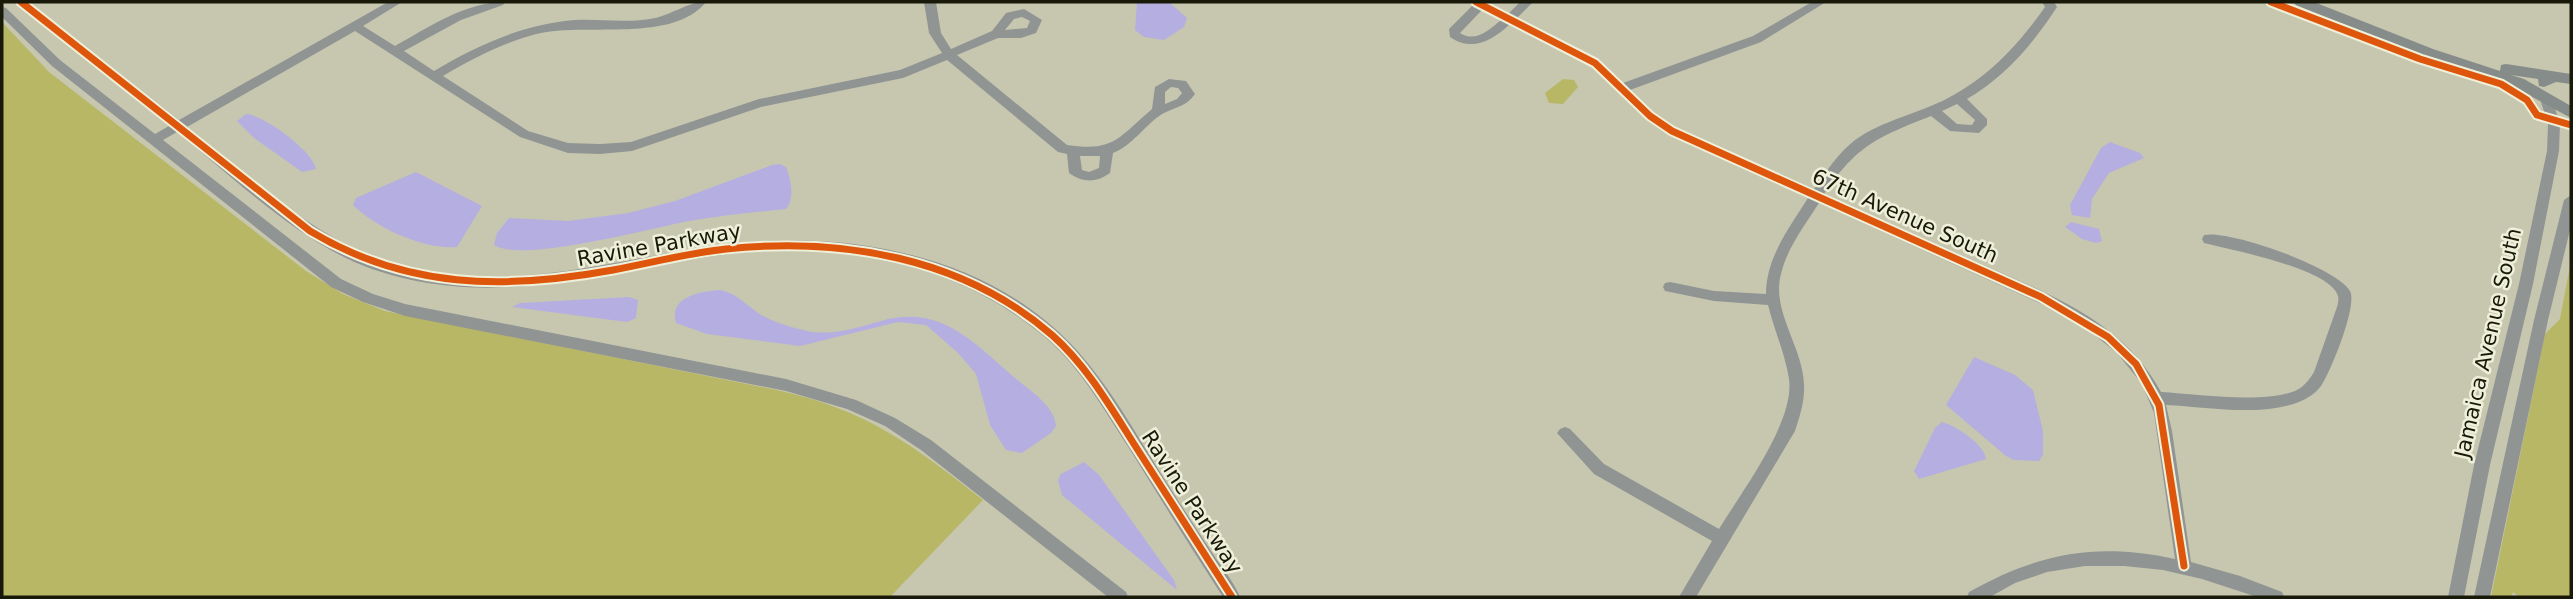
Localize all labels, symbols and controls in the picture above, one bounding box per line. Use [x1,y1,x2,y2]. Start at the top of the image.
street label: 67th Avenue South [1808,164,2002,268]
street label: Ravine Parkway [575,219,743,271]
street label: Jamaica Avenue South [2449,226,2526,462]
street label: Ravine Parkway [1137,426,1247,578]

